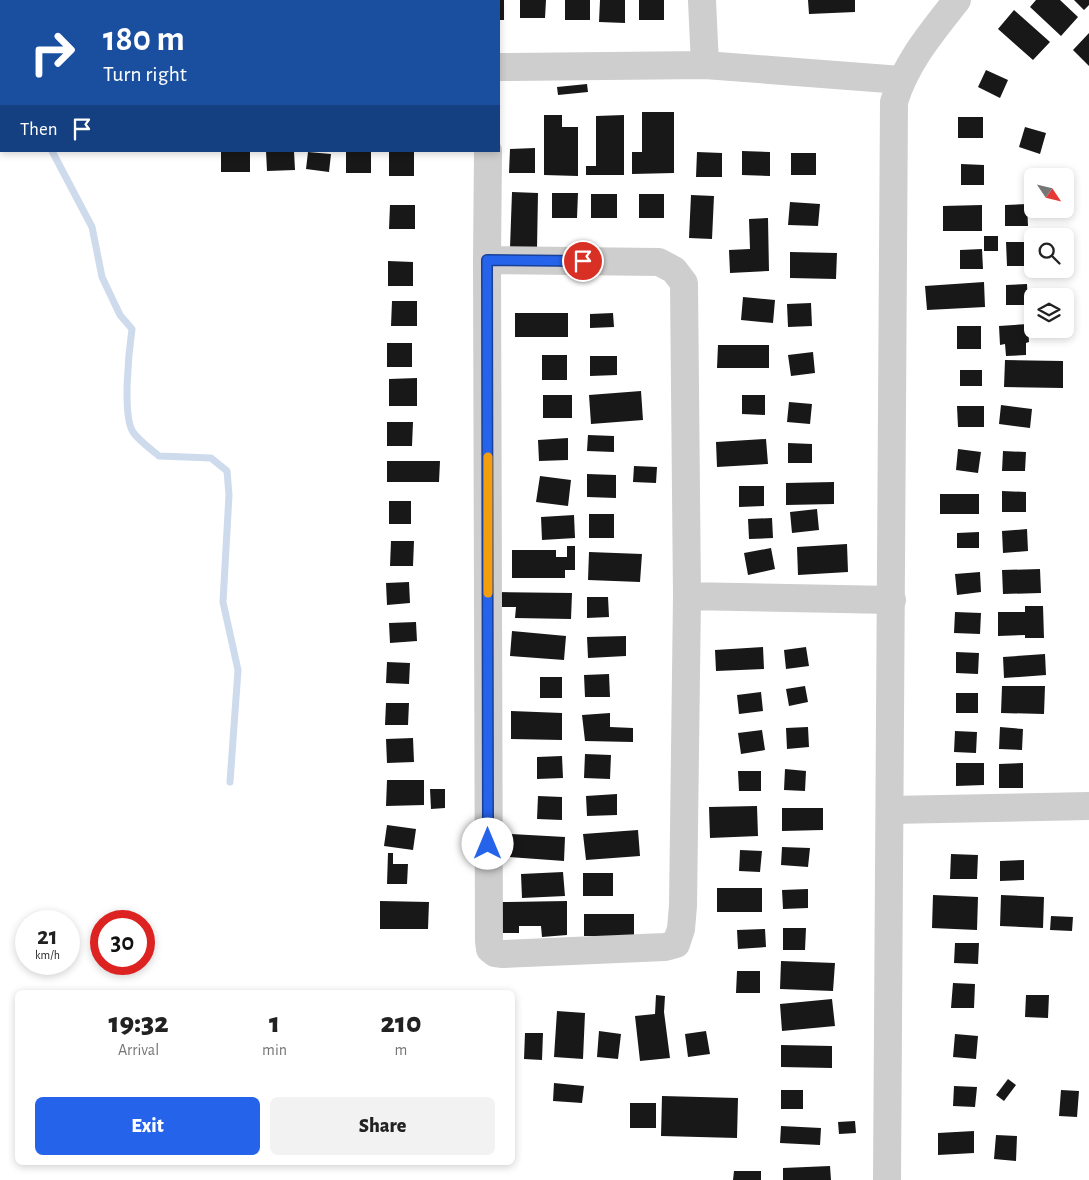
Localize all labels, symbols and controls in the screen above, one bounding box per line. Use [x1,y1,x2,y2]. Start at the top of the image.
icon: right [20,20,85,85]
text: 180 m [103,22,185,57]
text: Turn right [103,63,187,85]
icon: arrive [68,115,96,143]
text: Then [20,120,58,139]
north arrow [1024,168,1074,218]
map controls [1024,168,1074,338]
button: search [1024,228,1074,278]
pin [562,240,604,282]
icon: arrive [569,247,597,275]
button: layers [1024,288,1074,338]
position arrow [461,817,513,869]
speed limit sign: 30 [90,910,155,975]
text: 21 [37,924,58,949]
text: km/h [35,949,60,961]
text: 19:32 [108,1008,169,1038]
text: 1 [269,1008,280,1038]
text: 210 [381,1008,421,1038]
text: Arrival [118,1042,159,1058]
text: min [262,1042,287,1058]
text: m [395,1042,407,1058]
button: Exit [35,1097,260,1155]
button: Share [270,1097,495,1155]

